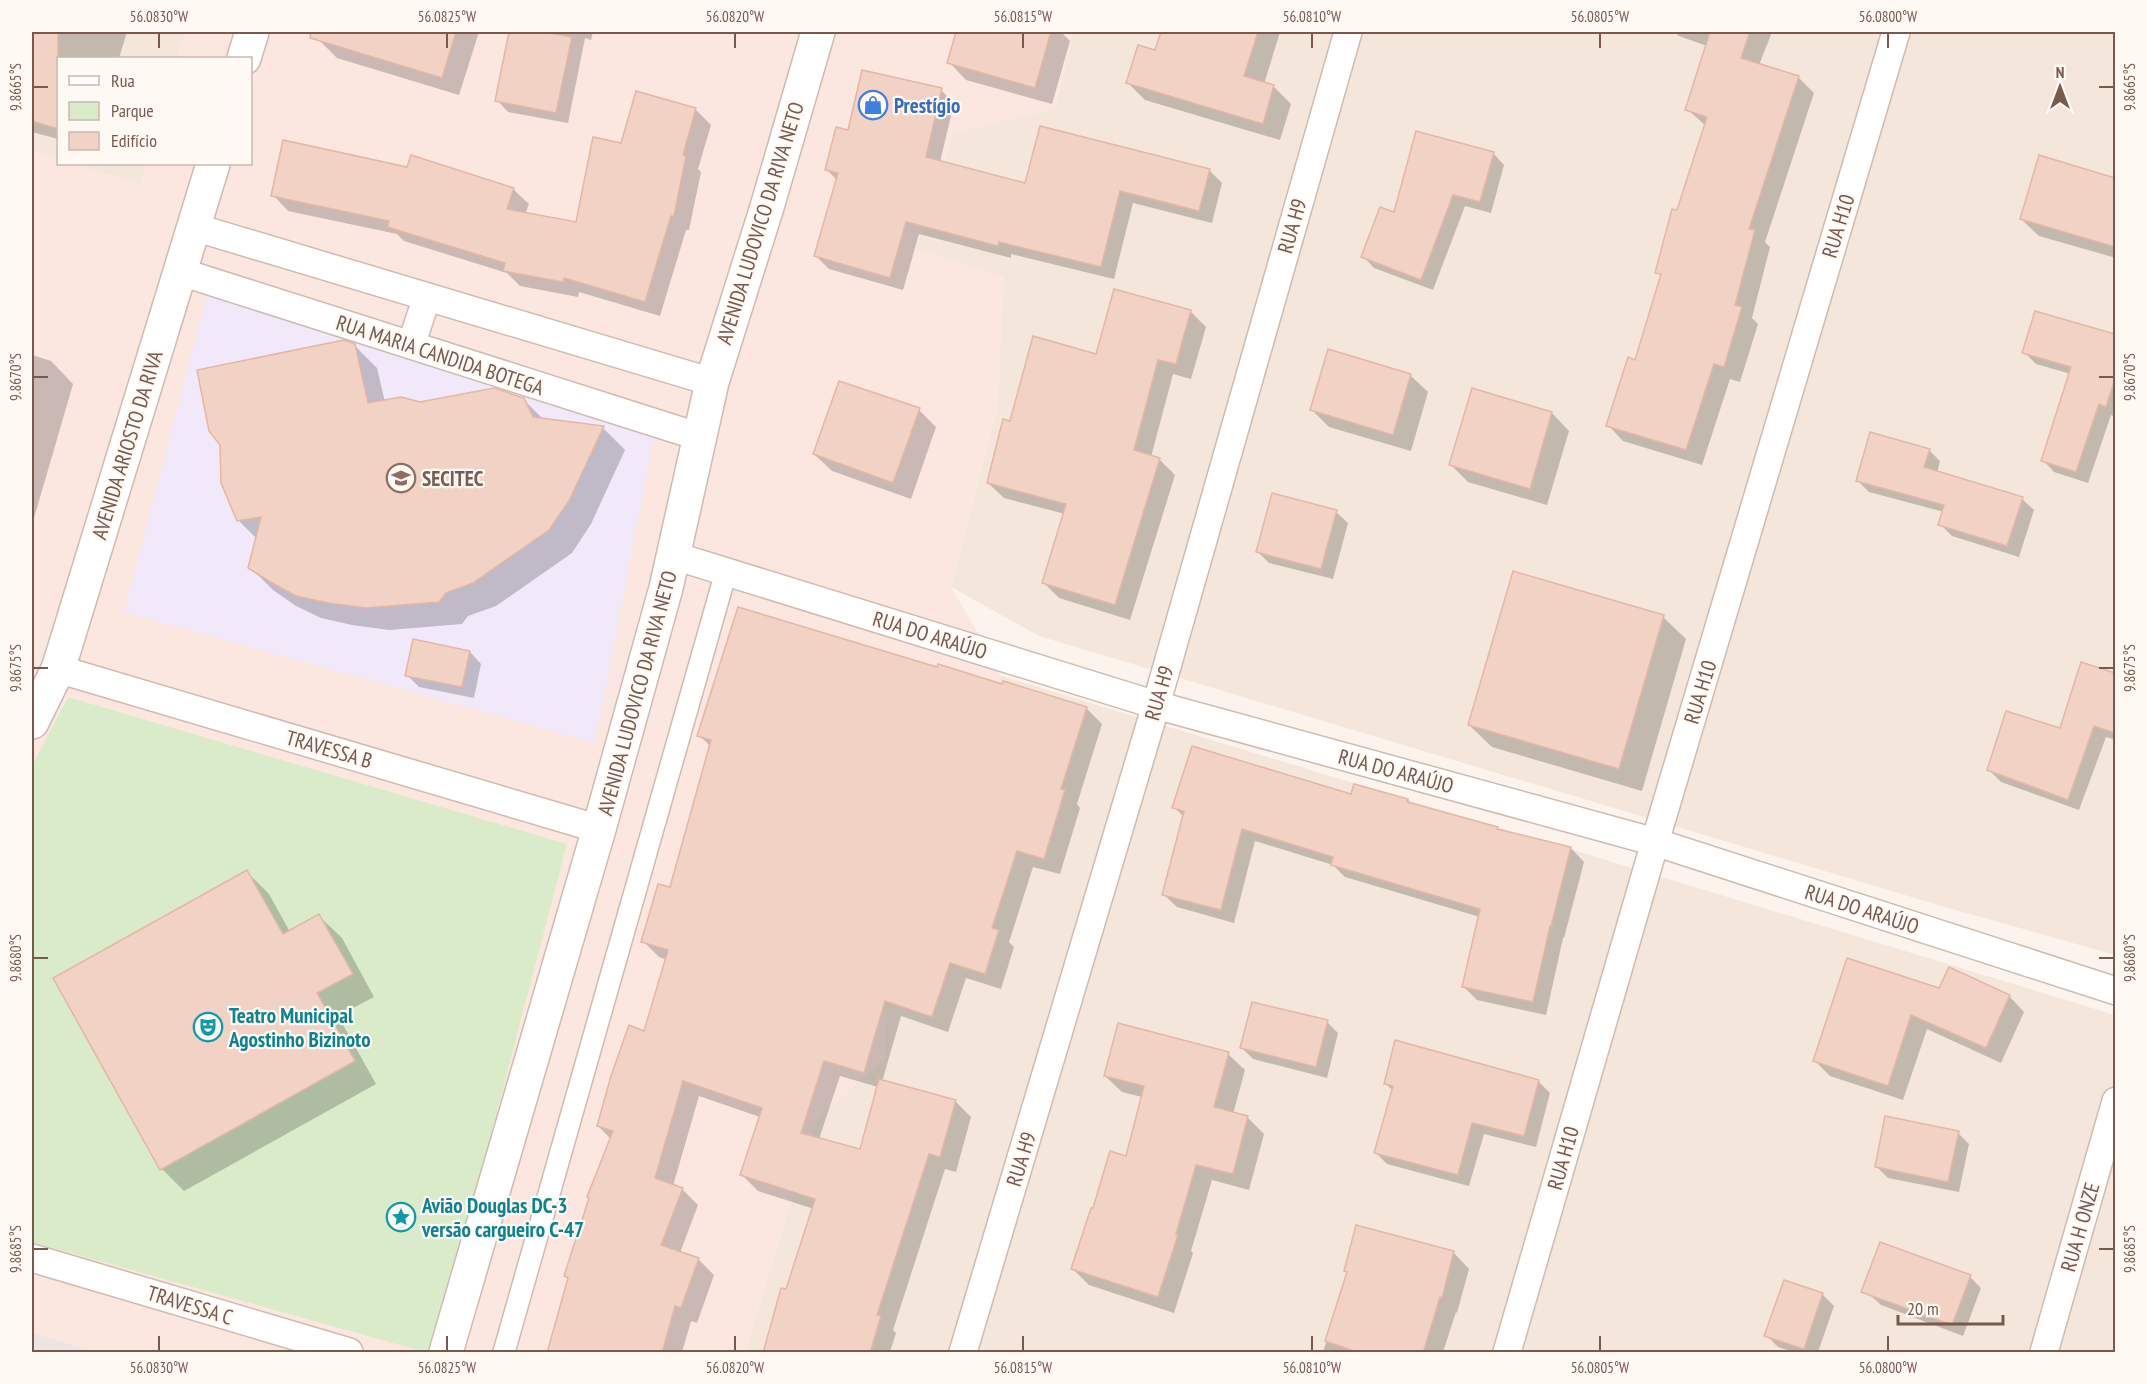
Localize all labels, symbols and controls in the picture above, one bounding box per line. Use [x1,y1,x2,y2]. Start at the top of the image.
text: 56.0830°W [130,7,188,26]
text: 56.0825°W [418,7,476,26]
text: 56.0820°W [706,7,764,26]
text: 56.0815°W [994,7,1052,26]
text: 56.0810°W [1283,7,1341,26]
text: 56.0805°W [1571,7,1629,26]
text: 56.0800°W [1859,7,1917,26]
legend [57,57,252,165]
north arrow [2030,57,2090,117]
text: N [2056,62,2064,82]
text: 9.8665°S [6,63,25,111]
text: 9.8665°S [2120,63,2139,111]
text: Rua [111,69,135,92]
shop icon: Prestígio [857,89,889,121]
place label: Prestígio [894,92,960,119]
text: Parque [111,99,154,122]
street label: AVENIDA LUDOVICO DA RIVA NETO [710,99,810,347]
text: Edifício [111,129,157,152]
street label: RUA H10 [1816,191,1860,261]
street label: RUA H9 [1271,196,1313,256]
street label: RUA MARIA CANDIDA BOTEGA [333,309,547,401]
street label: AVENIDA ARIOSTO DA RIVA [85,347,169,543]
text: 9.8670°S [6,353,25,401]
text: 9.8670°S [2120,353,2139,401]
school or university icon: SECITEC [385,462,417,494]
place label: SECITEC [422,465,484,492]
street label: AVENIDA LUDOVICO DA RIVA NETO [591,568,683,818]
street label: RUA DO ARAÚJO [870,605,990,665]
text: 9.8675°S [6,644,25,692]
text: 9.8675°S [2120,644,2139,692]
street label: RUA H10 [1678,657,1722,727]
street label: RUA H9 [1138,663,1180,723]
street label: TRAVESSA B [283,724,375,774]
street label: RUA DO ARAÚJO [1335,743,1457,799]
street label: RUA DO ARAÚJO [1802,878,1922,940]
text: 9.8680°S [6,934,25,982]
text: 9.8680°S [2120,934,2139,982]
place label: Teatro Municipal Agostinho Bizinoto [228,1002,371,1053]
theatre icon: Teatro Municipal Agostinho Bizinoto [192,1011,224,1043]
street label: RUA H10 [1541,1123,1585,1193]
street label: RUA H9 [1000,1129,1042,1189]
street label: RUA H ONZE [2054,1179,2106,1275]
place label: Avião Douglas DC-3 versão cargueiro C-47 [421,1192,584,1243]
place icon: Avião Douglas DC-3 versão cargueiro C-47 [385,1201,417,1233]
text: 9.8685°S [6,1225,25,1273]
text: 9.8685°S [2120,1225,2139,1273]
street label: TRAVESSA C [144,1279,236,1331]
scale bar [1898,1288,2003,1326]
text: 20 m [1907,1297,1939,1320]
text: 56.0830°W [130,1358,188,1377]
text: 56.0825°W [418,1358,476,1377]
text: 56.0820°W [706,1358,764,1377]
text: 56.0815°W [994,1358,1052,1377]
text: 56.0810°W [1283,1358,1341,1377]
text: 56.0805°W [1571,1358,1629,1377]
text: 56.0800°W [1859,1358,1917,1377]

